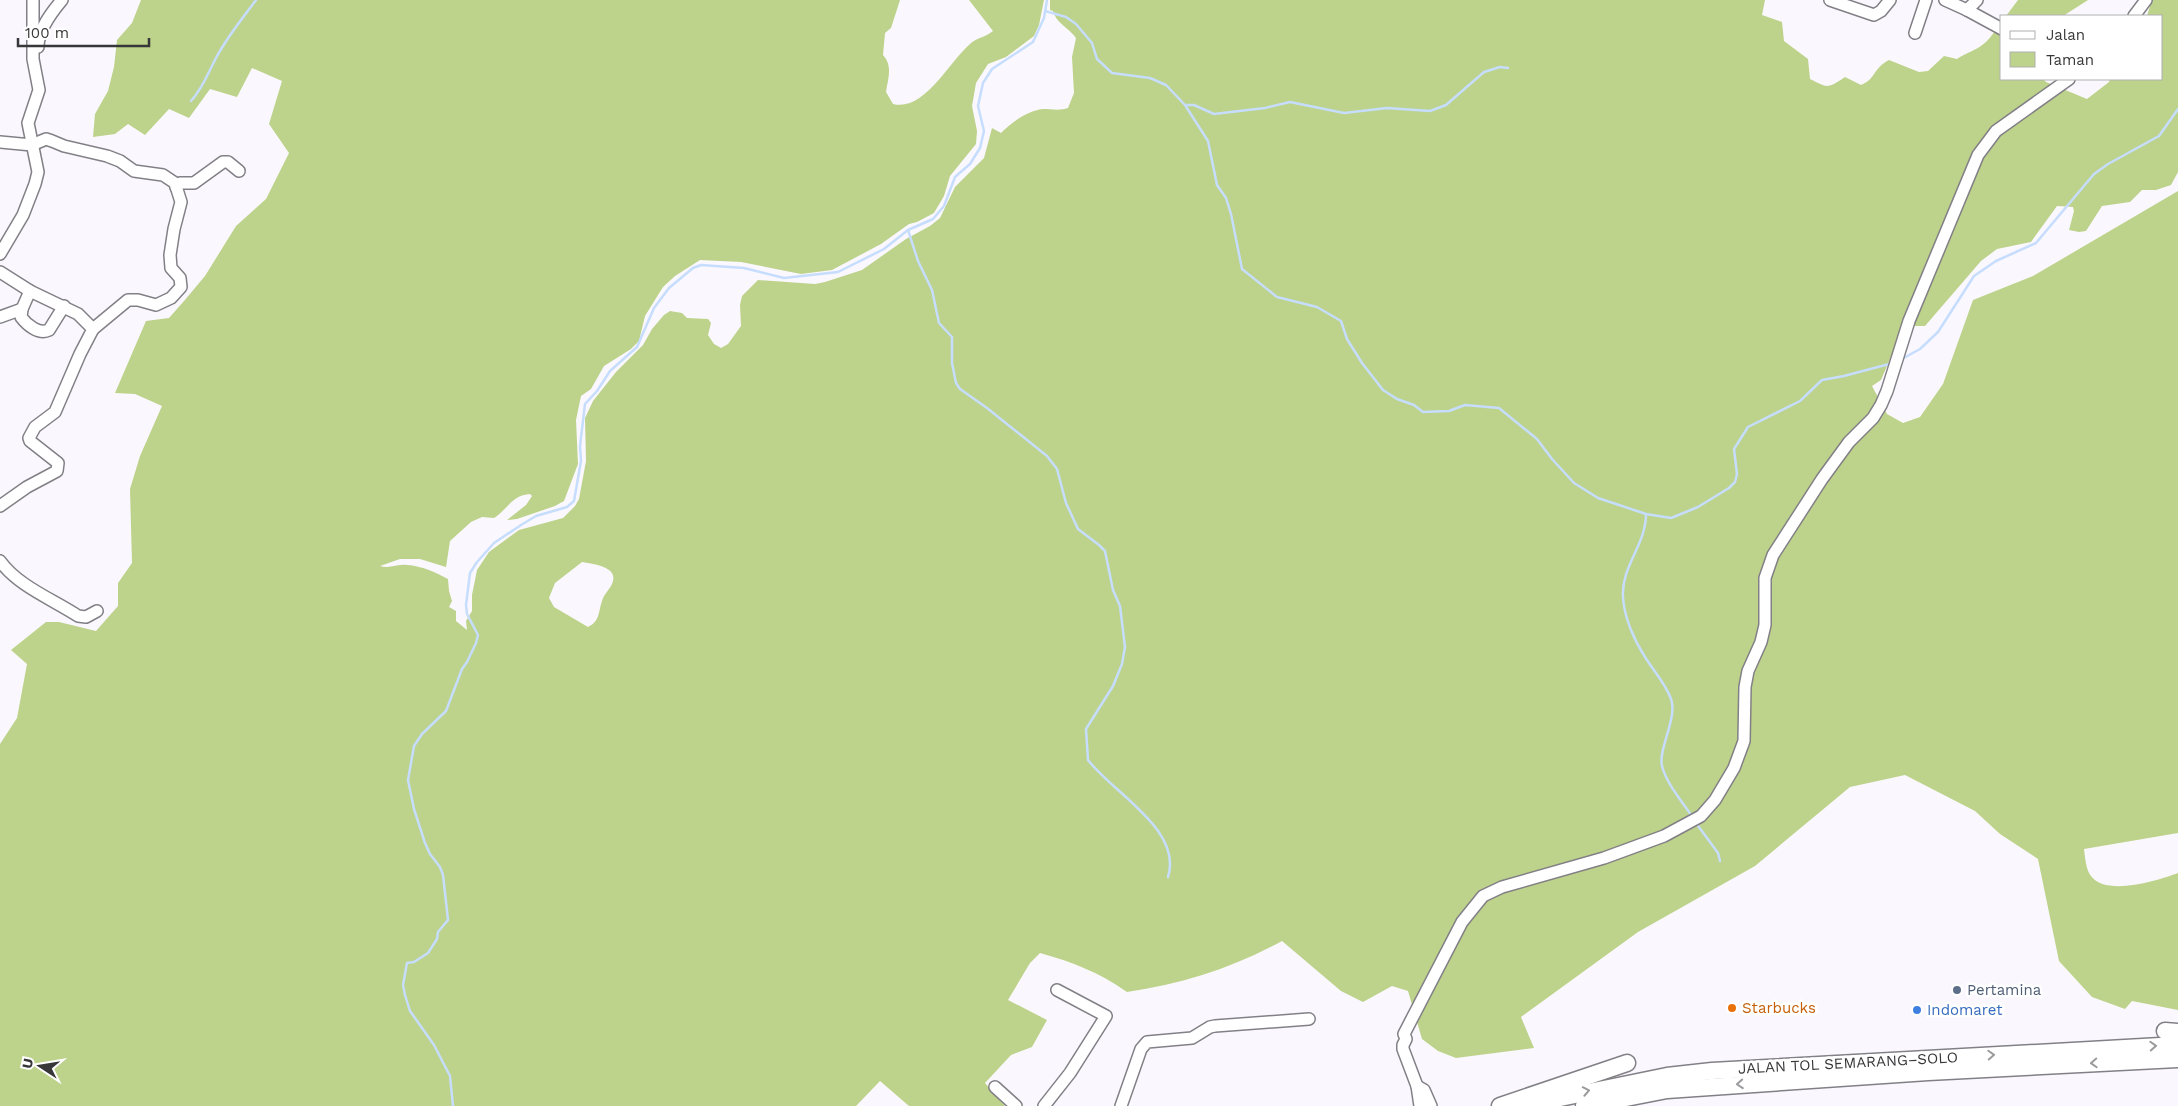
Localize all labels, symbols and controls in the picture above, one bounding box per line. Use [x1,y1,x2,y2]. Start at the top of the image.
scale bar [18,15,149,47]
legend [2000,15,2163,80]
text: 100 m [25,24,69,42]
text: Jalan [2046,26,2085,44]
text: Taman [2046,51,2094,69]
place label: Pertamina [1967,981,2042,999]
marker: Pertamina [1951,984,1963,996]
place label: Starbucks [1742,999,1816,1017]
place label: Indomaret [1927,1001,2003,1019]
marker: Starbucks [1726,1002,1738,1014]
marker: Indomaret [1911,1004,1923,1016]
north arrow [15,1041,65,1091]
one-way arrow [2150,1041,2158,1052]
street label: JALAN TOL SEMARANG–SOLO [1738,1048,1958,1078]
one-way arrow [1988,1050,1996,1061]
text: U [18,1057,36,1070]
one-way arrow [2090,1058,2098,1069]
one-way arrow [1736,1079,1744,1090]
one-way arrow [1581,1087,1590,1097]

